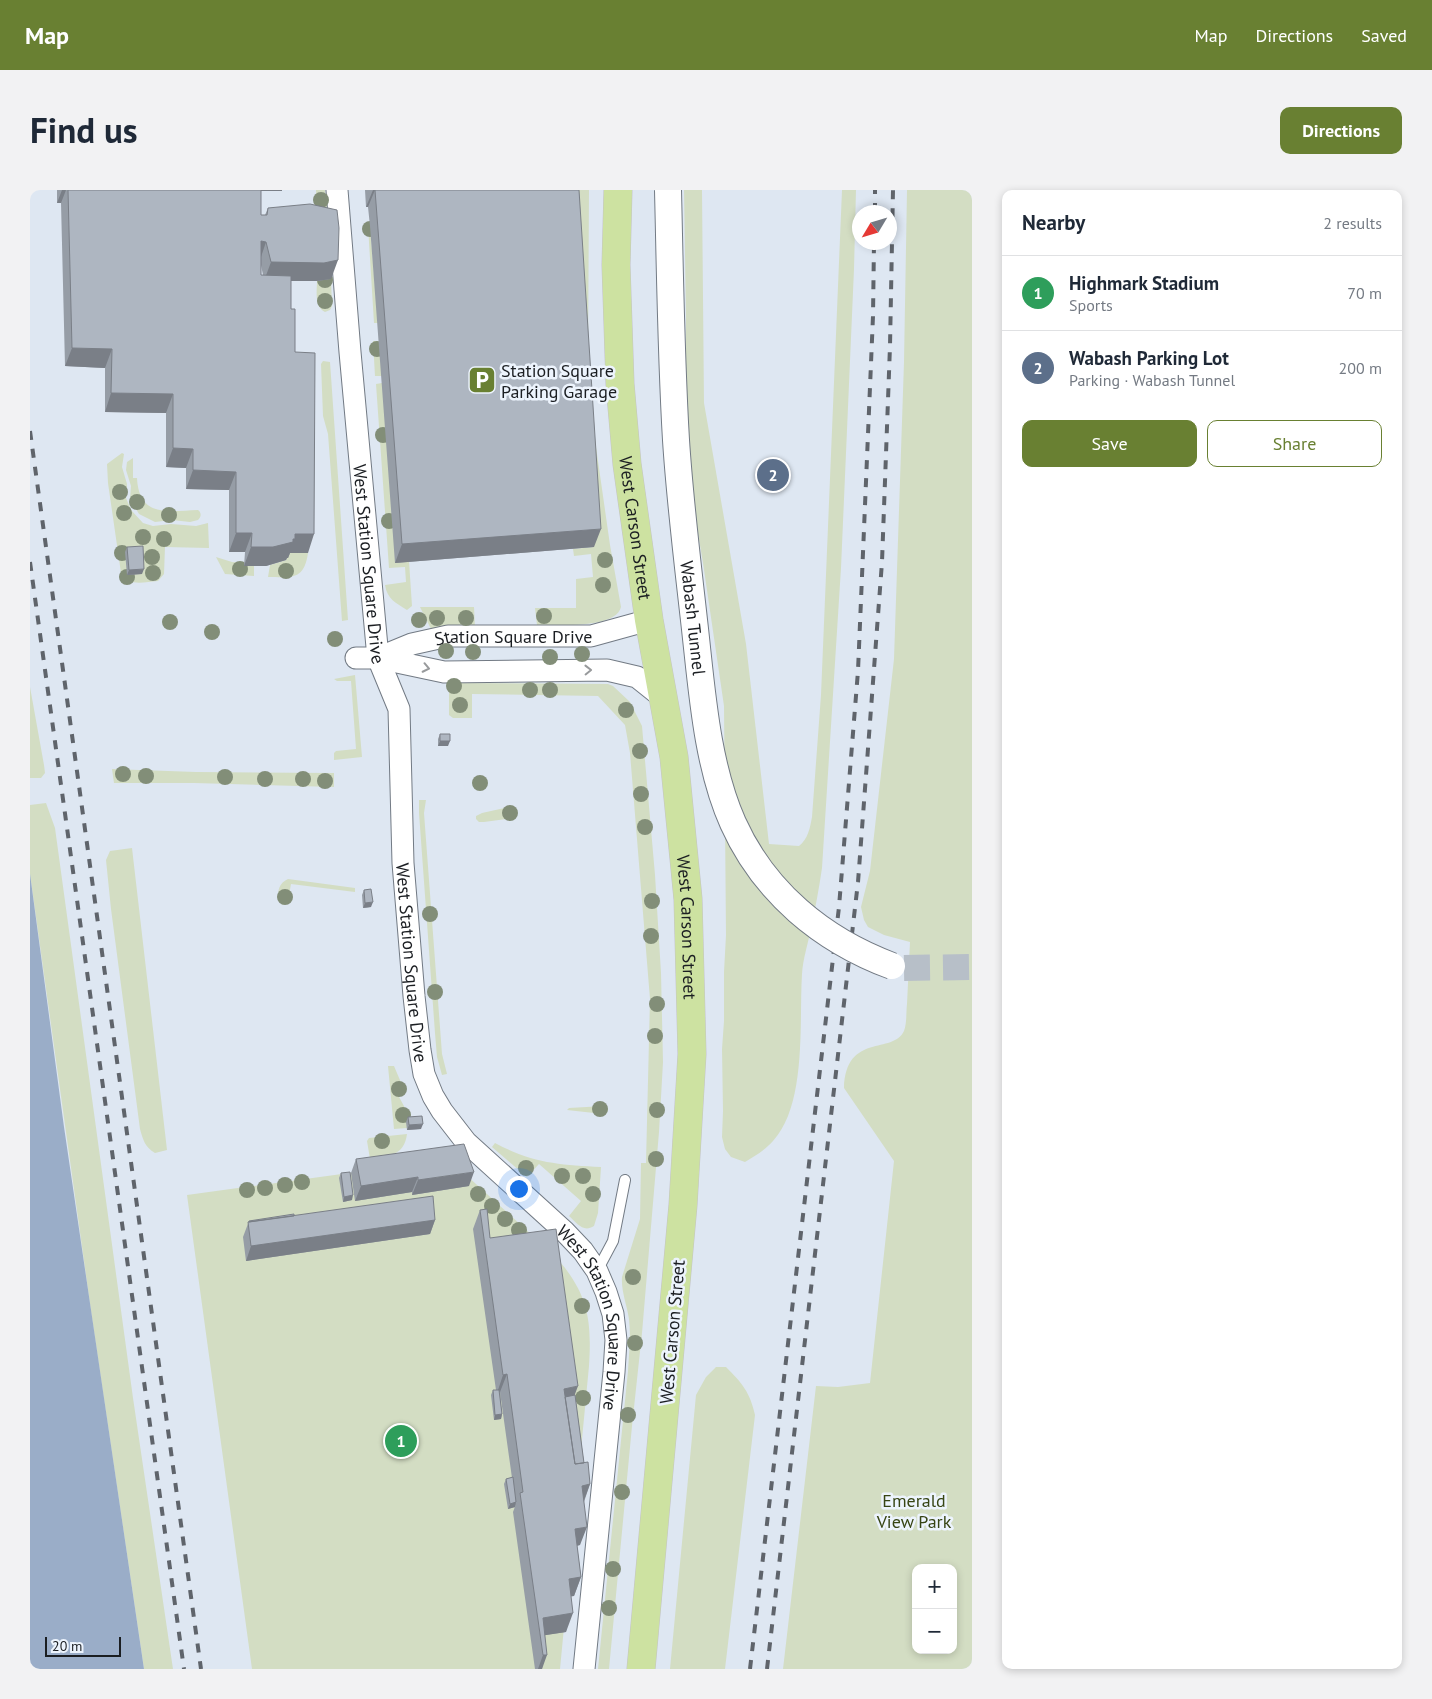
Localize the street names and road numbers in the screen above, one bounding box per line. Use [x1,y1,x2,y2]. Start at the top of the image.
street label: West Carson Street [615,455,658,601]
street label: West Station Square Drive [349,463,391,667]
street label: Wabash Tunnel [676,559,711,677]
street label: Station Square Drive [432,624,592,650]
street label: West Carson Street [672,854,702,1000]
street label: West Station Square Drive [392,862,433,1064]
street label: West Station Square Drive [552,1219,628,1412]
street label: West Carson Street [654,1259,690,1405]

